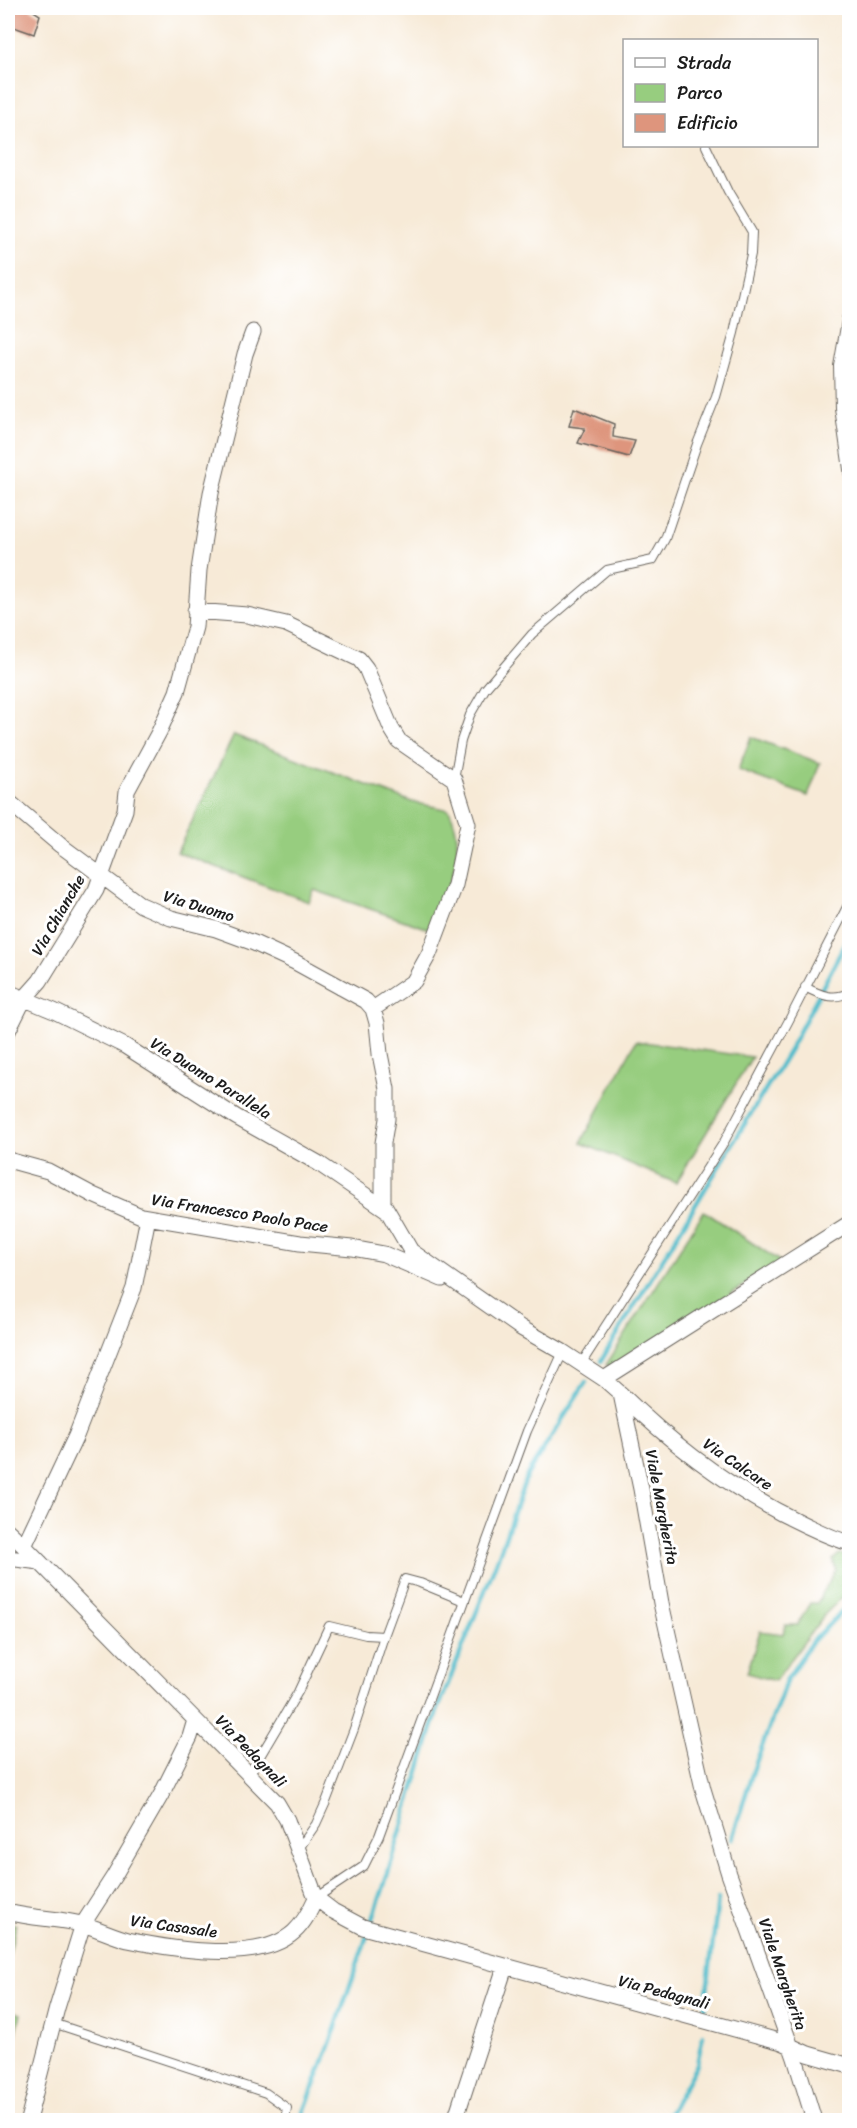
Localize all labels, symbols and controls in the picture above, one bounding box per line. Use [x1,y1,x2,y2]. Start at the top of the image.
legend [623,39,818,147]
text: Strada [677,47,732,79]
text: Parco [677,77,722,109]
text: Edificio [677,107,738,139]
street label: Via Chianche [23,869,93,961]
street label: Via Duomo [160,881,238,931]
street label: Via Duomo Parallela [145,1029,277,1127]
street label: Via Francesco Paolo Pace [150,1185,330,1241]
street label: Via Calcare [697,1430,779,1498]
street label: Viale Margherita [637,1447,687,1567]
street label: Via Pedagnali [208,1707,294,1795]
street label: Via Casasale [129,1906,219,1946]
street label: Viale Margherita [750,1914,816,2034]
street label: Via Pedagnali [615,1966,713,2018]

